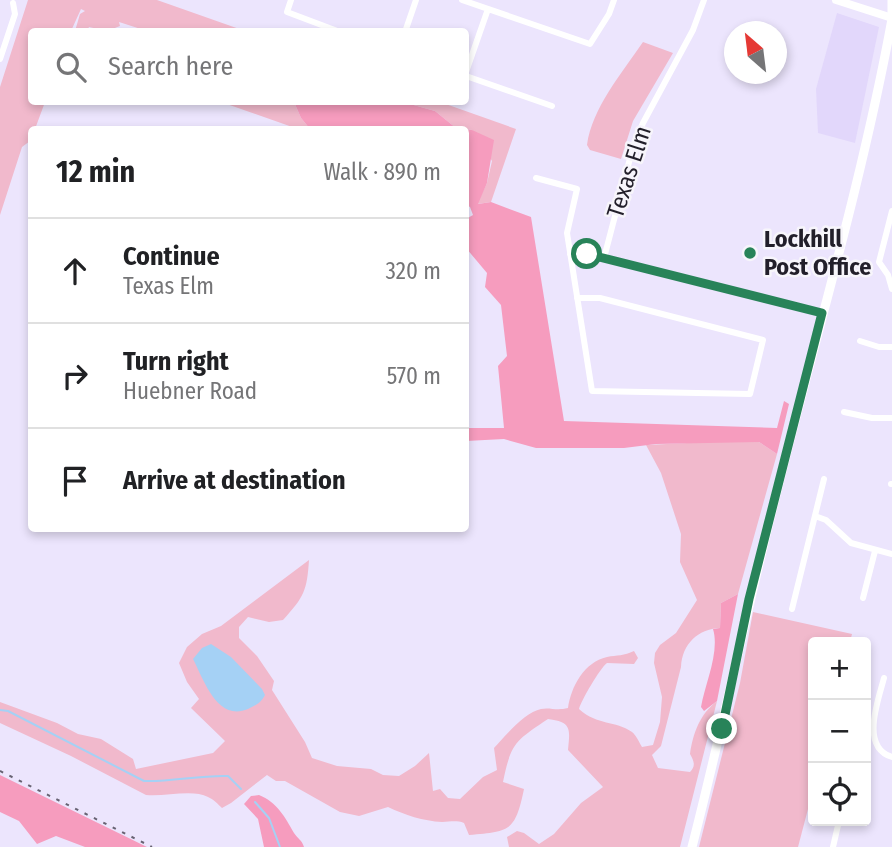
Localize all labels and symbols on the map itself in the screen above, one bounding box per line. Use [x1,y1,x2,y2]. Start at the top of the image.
north arrow [724,21,787,84]
street label: Texas Elm [601,123,657,221]
place label: Lockhill Post Office [764,225,871,281]
route start [571,238,602,269]
marker: Lockhill Post Office [742,245,758,261]
route end [706,713,737,744]

